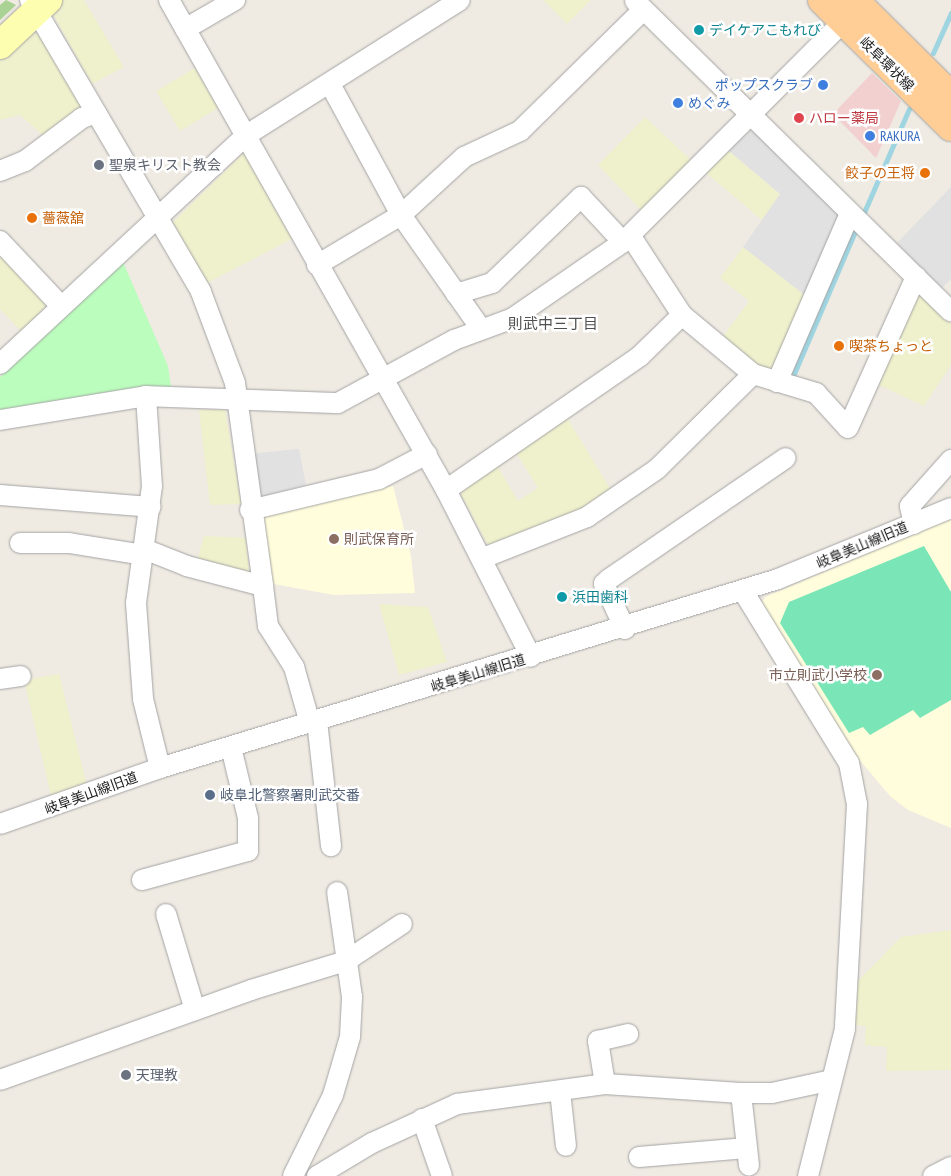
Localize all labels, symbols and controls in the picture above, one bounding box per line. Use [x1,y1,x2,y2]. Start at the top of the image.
place label: デイケアこもれび [709,22,821,38]
marker: デイケアこもれび [693,24,705,36]
street label: 岐阜環状線 [856,33,918,95]
place label: ポップスクラブ [715,77,813,93]
marker: ポップスクラブ [817,79,829,91]
place label: めぐみ [688,95,730,111]
marker: めぐみ [672,97,684,109]
place label: ハロー薬局 [809,110,879,126]
marker: ハロー薬局 [793,112,805,124]
place label: RAKURA [880,128,920,144]
marker: RAKURA [864,130,876,142]
place label: 聖泉キリスト教会 [109,157,221,173]
marker: 聖泉キリスト教会 [93,159,105,171]
place label: 餃子の王将 [845,165,915,181]
marker: 餃子の王将 [919,167,931,179]
place label: 薔薇舘 [42,210,84,226]
marker: 薔薇舘 [26,212,38,224]
district label: 則武中三丁目 [508,315,598,333]
place label: 喫茶ちょっと [849,338,933,354]
marker: 喫茶ちょっと [833,340,845,352]
street label: 岐阜美山線旧道 [814,518,910,572]
place label: 則武保育所 [344,531,414,547]
marker: 則武保育所 [328,533,340,545]
place label: 浜田歯科 [572,589,628,605]
marker: 浜田歯科 [556,591,568,603]
street label: 岐阜美山線旧道 [429,651,527,695]
place label: 市立則武小学校 [769,667,867,683]
marker: 市立則武小学校 [871,669,883,681]
street label: 岐阜美山線旧道 [42,768,140,818]
place label: 岐阜北警察署則武交番 [220,787,360,803]
marker: 岐阜北警察署則武交番 [204,789,216,801]
place label: 天理教 [136,1067,178,1083]
marker: 天理教 [120,1069,132,1081]

